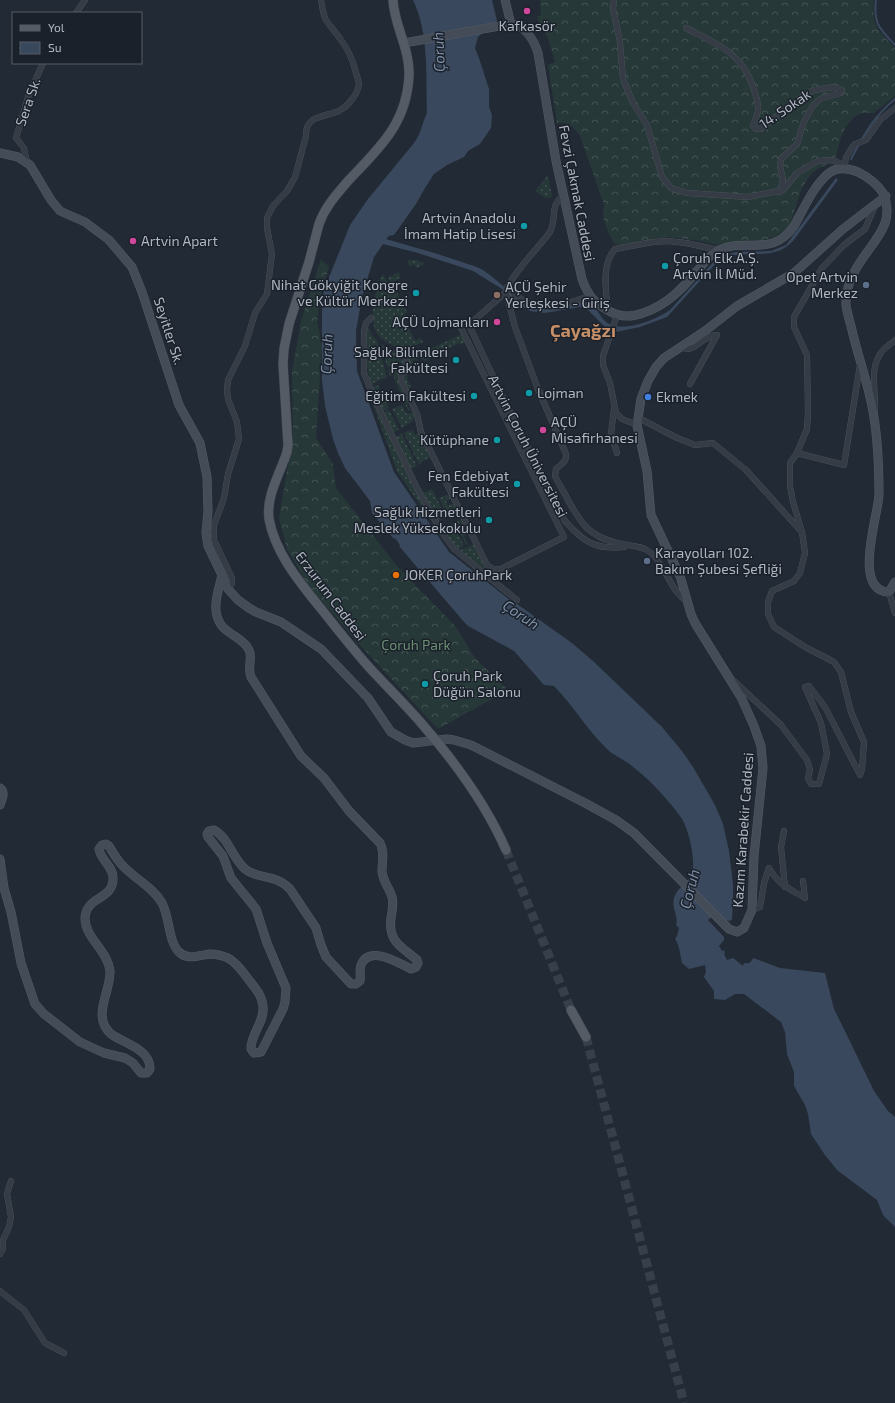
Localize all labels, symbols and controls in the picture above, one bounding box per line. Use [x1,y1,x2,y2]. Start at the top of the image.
marker: Kafkasör [522,6,532,16]
legend [12,12,142,64]
place label: Kafkasör [499,17,556,34]
text: Yol [48,20,65,34]
water label: Çoruh [428,32,449,72]
text: Su [48,40,62,54]
street label: Sera Sk. [11,75,44,128]
street label: 14. Sokak [756,85,814,132]
street label: Fevzi Çakmak Caddesi [555,123,599,263]
place label: Artvin Anadolu İmam Hatip Lisesi [404,209,516,242]
marker: Artvin Anadolu İmam Hatip Lisesi [519,221,529,231]
place label: Artvin Apart [141,232,218,249]
marker: Artvin Apart [128,236,138,246]
place label: Çoruh Elk.A.Ş. Artvin İl Müd. [673,249,759,282]
marker: Çoruh Elk.A.Ş. Artvin İl Müd. [660,261,670,271]
place label: Opet Artvin Merkez [786,268,858,301]
place label: Nihat Gökyiğit Kongre ve Kültür Merkezi [271,276,408,309]
place label: AÇÜ Şehir Yerleşkesi - Giriş [505,278,610,312]
marker: Opet Artvin Merkez [861,280,871,290]
marker: Nihat Gökyiğit Kongre ve Kültür Merkezi [411,288,421,298]
marker: AÇÜ Şehir Yerleşkesi - Giriş [492,290,502,300]
street label: Seyitler Sk. [151,295,188,367]
place label: AÇÜ Lojmanları [392,313,489,331]
marker: AÇÜ Lojmanları [492,317,502,327]
district label: Çayağzı [550,319,616,342]
water label: Çoruh [316,334,337,374]
place label: Sağlık Bilimleri Fakültesi [354,343,448,376]
marker: Sağlık Bilimleri Fakültesi [451,355,461,365]
street label: Artvin Çoruh Üniversitesi [484,372,572,520]
place label: Lojman [537,384,584,401]
place label: Eğitim Fakültesi [365,387,466,404]
marker: Lojman [524,388,534,398]
place label: Ekmek [656,388,698,405]
marker: Eğitim Fakültesi [469,391,479,401]
marker: Ekmek [643,392,653,402]
place label: AÇÜ Misafirhanesi [551,413,638,446]
marker: AÇÜ Misafirhanesi [538,425,548,435]
place label: Kütüphane [420,431,489,448]
marker: Kütüphane [492,435,502,445]
place label: Fen Edebiyat Fakültesi [428,467,509,500]
marker: Fen Edebiyat Fakültesi [512,479,522,489]
place label: Sağlık Hizmetleri Meslek Yüksekokulu [354,503,481,536]
marker: Sağlık Hizmetleri Meslek Yüksekokulu [484,515,494,525]
place label: Karayolları 102. Bakım Şubesi Şefliği [655,544,782,578]
street label: Erzurum Caddesi [292,548,370,644]
marker: Karayolları 102. Bakım Şubesi Şefliği [642,556,652,566]
place label: JOKER ÇoruhPark [404,566,512,584]
marker: JOKER ÇoruhPark [391,570,401,580]
water label: Çoruh [499,596,543,634]
park label: Çoruh Park [381,636,451,654]
place label: Çoruh Park Düğün Salonu [433,667,521,700]
marker: Çoruh Park Düğün Salonu [420,679,430,689]
street label: Kazım Karabekir Caddesi [729,752,756,908]
water label: Çoruh [675,867,704,911]

